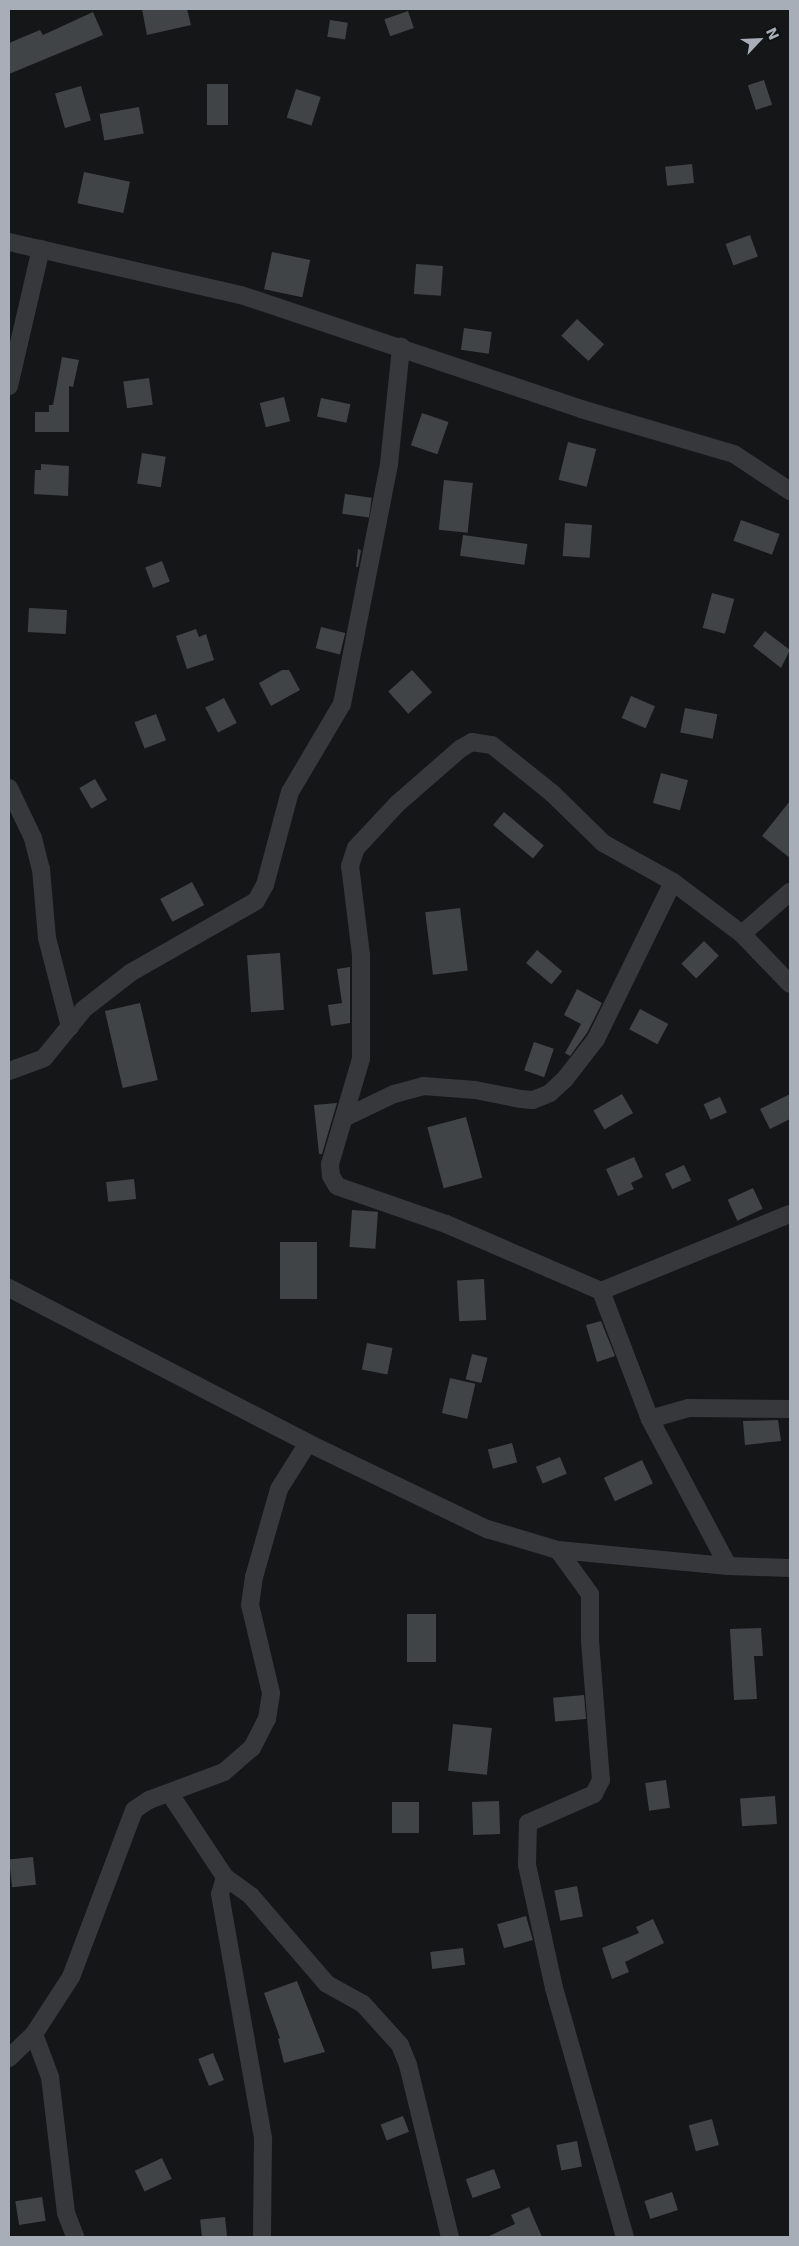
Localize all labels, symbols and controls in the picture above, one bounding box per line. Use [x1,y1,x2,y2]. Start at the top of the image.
north arrow [734,15,784,65]
text: N [763,25,782,42]

